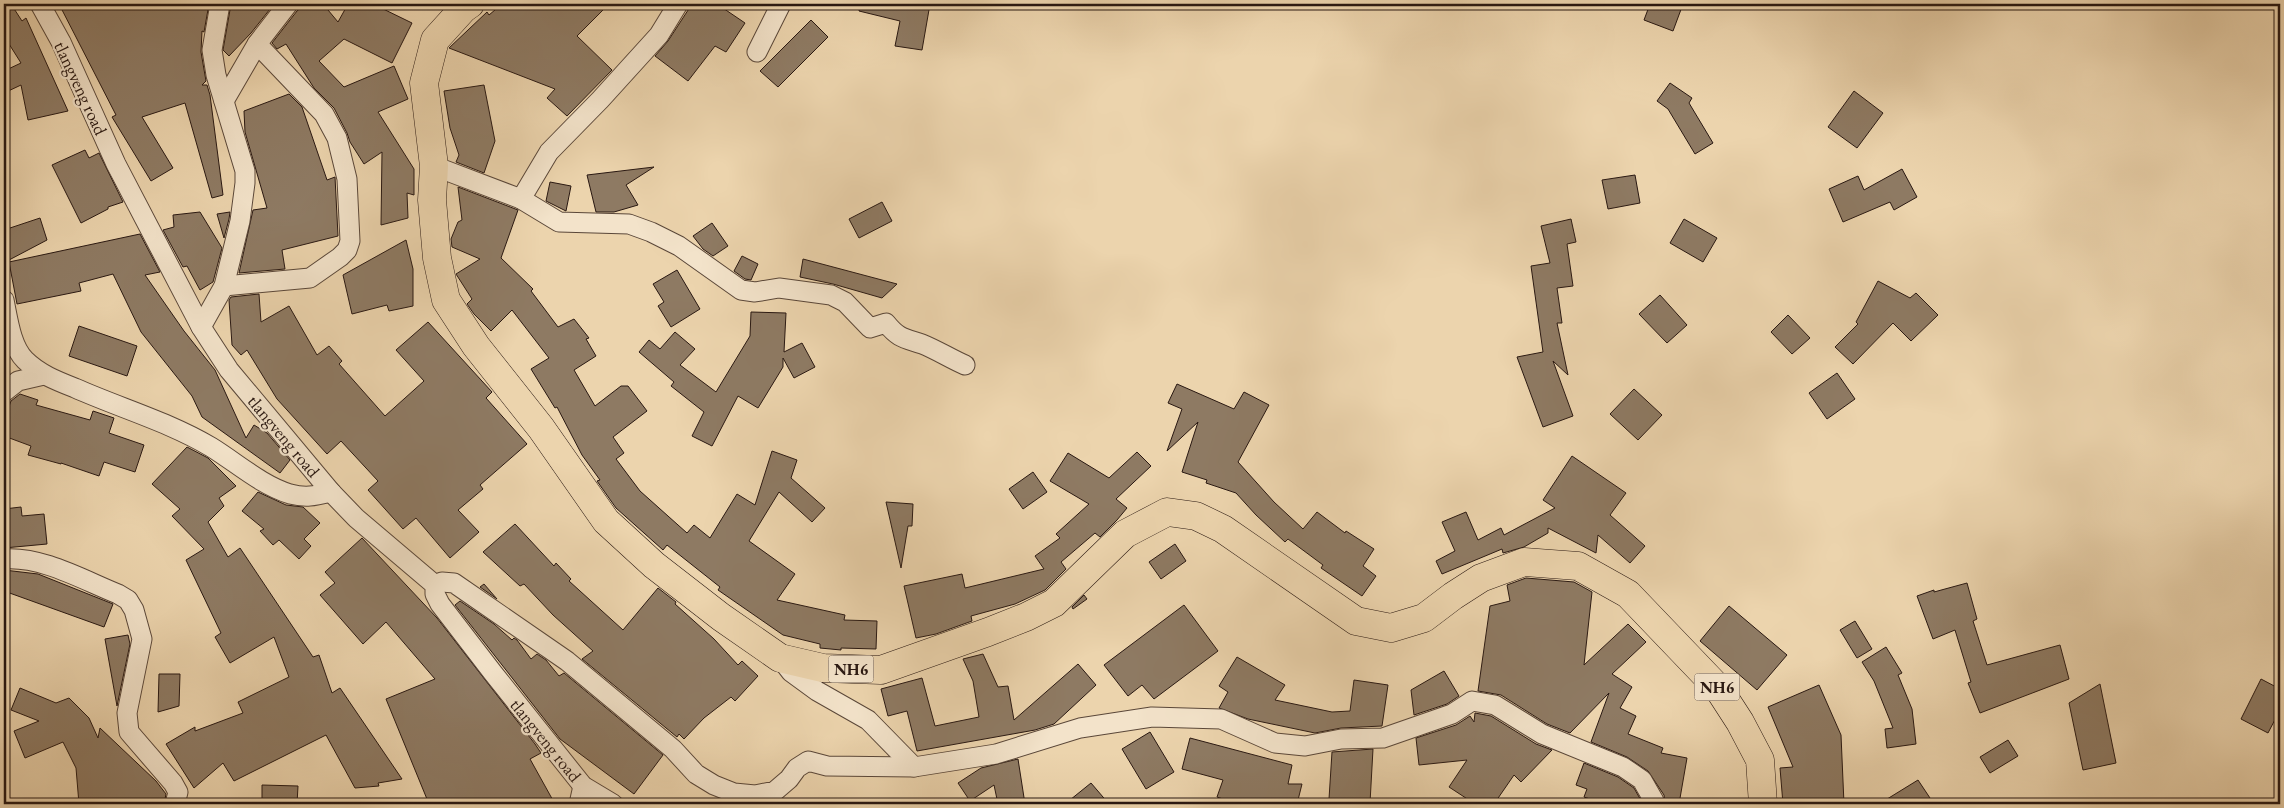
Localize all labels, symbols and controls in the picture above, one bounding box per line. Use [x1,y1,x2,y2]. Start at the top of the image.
street label: tlangveng road [49,37,113,139]
street label: tlangveng road [243,390,326,483]
road number: NH6 [828,656,874,682]
road number: NH6 [1694,674,1740,700]
street label: tlangveng road [505,694,587,787]

